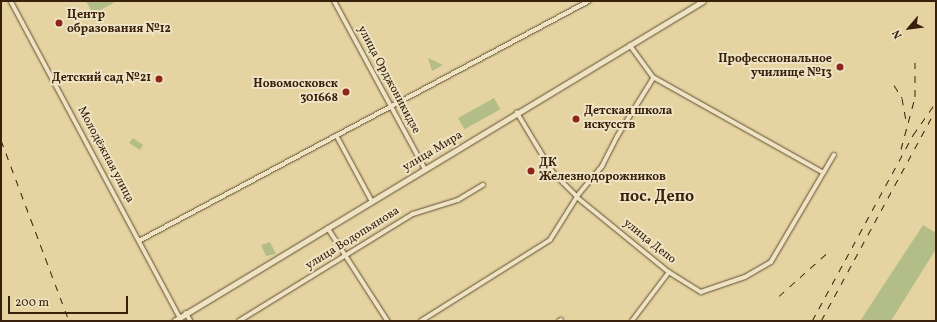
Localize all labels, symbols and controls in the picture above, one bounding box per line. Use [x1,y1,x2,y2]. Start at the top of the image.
north arrow [889,8,929,48]
place label: Центр образования №12 [67,9,171,37]
marker: Центр образования №12 [54,18,64,28]
street label: улица Орджоникидзе [353,24,423,136]
text: N [889,27,906,41]
place label: Профессиональное училище №13 [718,53,832,81]
marker: Профессиональное училище №13 [835,62,845,72]
place label: Детский сад №21 [52,72,151,86]
marker: Детский сад №21 [154,74,164,84]
place label: Новомосковск 301668 [253,78,338,106]
marker: Новомосковск 301668 [341,87,351,97]
street label: Молодёжная улица [73,104,137,206]
place label: Детская школа искусств [584,105,672,133]
marker: Детская школа искусств [571,114,581,124]
street label: улица Мира [401,129,465,175]
place label: ДК Железнодорожников [539,157,666,185]
marker: ДК Железнодорожников [526,166,536,176]
district label: пос. Депо [620,187,694,207]
street label: улица Водопьянова [303,204,403,274]
street label: улица Депо [620,216,678,268]
scale bar [10,288,130,314]
text: 200 m [15,295,49,311]

